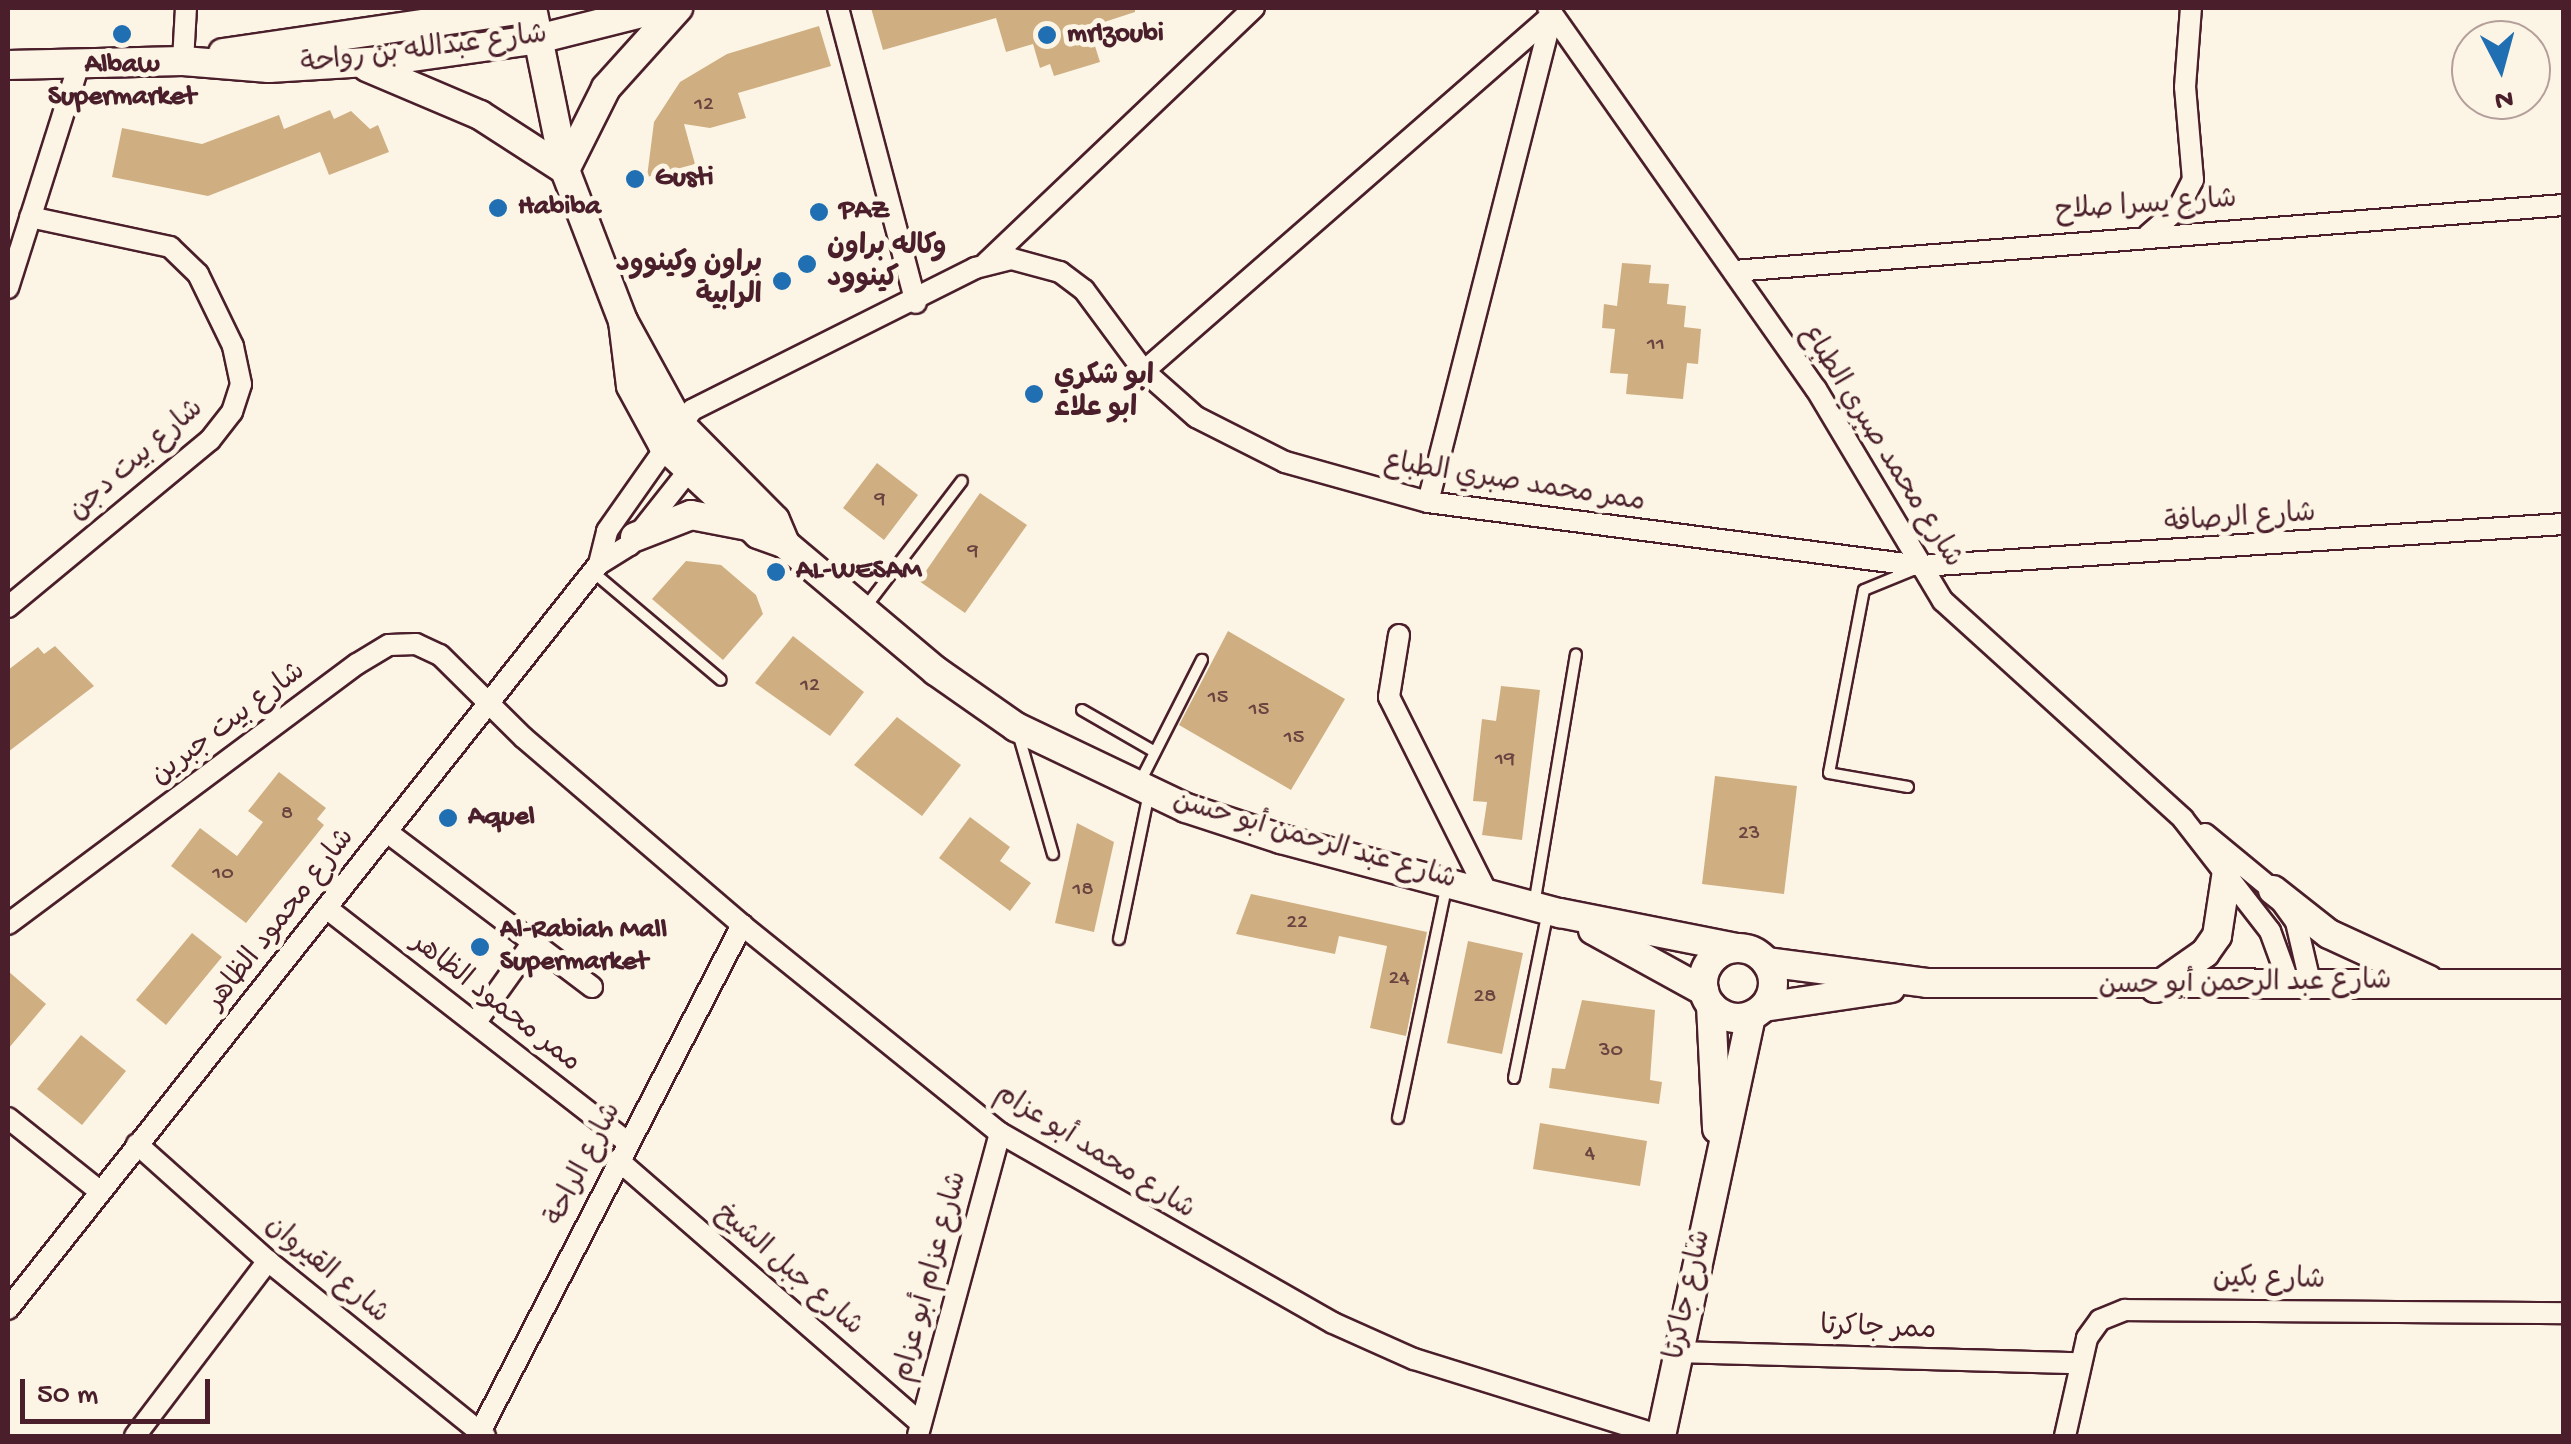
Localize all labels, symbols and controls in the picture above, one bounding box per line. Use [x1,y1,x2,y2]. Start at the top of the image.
place label: mrlzoubi [1067,18,1164,52]
street label: شارع عبدالله بن رواحة [299,19,549,83]
north arrow [2451,20,2551,120]
marker: Albaw Supermarket [111,23,133,45]
marker: mrlzoubi [1036,24,1058,46]
place label: Albaw Supermarket [48,49,196,115]
text: N [2493,81,2515,116]
house number: 12 [694,93,714,119]
place label: Gusti [655,162,714,196]
marker: Gusti [624,168,646,190]
street label: شارع يسرا صلاح [2054,184,2238,230]
place label: Habiba [518,191,601,225]
place label: PAZ [839,195,889,229]
marker: Habiba [487,197,509,219]
marker: PAZ [808,201,830,223]
place label: وكاله براون كينوود [827,231,946,297]
place label: براون وكينوود الرابية [616,248,762,314]
marker: وكاله براون كينوود [796,253,818,275]
marker: براون وكينوود الرابية [771,270,793,292]
street label: شارع محمد صبري الطباع [1792,319,1968,575]
house number: 11 [1647,333,1665,359]
place label: ابو شكري ابو علاء [1054,361,1154,427]
marker: ابو شكري ابو علاء [1023,383,1045,405]
street label: شارع بيت دجن [62,393,212,529]
street label: ممر محمد صبري الطباع [1381,447,1647,521]
house number: 9 [874,488,886,514]
street label: شارع الرصافة [2163,498,2317,542]
house number: 9 [967,540,979,566]
place label: AL-WESAM [796,555,922,589]
marker: AL-WESAM [765,561,787,583]
street label: شارع بيت جبرين [145,656,313,794]
house number: 12 [800,674,820,700]
house number: 15 [1208,686,1228,712]
house number: 15 [1249,698,1269,724]
house number: 15 [1284,726,1304,752]
house number: 19 [1495,748,1515,774]
street label: شارع عبد الرحمن أبو حسن [1168,785,1460,899]
place label: Aquel [468,801,535,835]
house number: 8 [281,802,293,828]
marker: Aquel [437,807,459,829]
house number: 23 [1738,822,1760,848]
street label: شارع محمود الظاهر [201,823,363,1017]
house number: 10 [212,862,234,888]
house number: 18 [1073,878,1093,904]
house number: 22 [1286,911,1308,937]
place label: Al-Rabiah Mall Supermarket [500,914,667,980]
street label: ممر محمود الظاهر [404,927,586,1081]
marker: Al-Rabiah Mall Supermarket [469,936,491,958]
street label: شارع عبد الرحمن أبو حسن [2098,966,2392,1004]
house number: 24 [1388,967,1410,993]
house number: 28 [1474,985,1496,1011]
house number: 30 [1599,1039,1623,1065]
street label: شارع محمد أبو عزام [988,1078,1200,1228]
street label: شارع الراحة [540,1098,630,1232]
house number: 4 [1585,1142,1595,1168]
street label: شارع عزام أبو عزام [888,1168,976,1386]
street label: شارع جبل الشيخ [707,1198,869,1344]
street label: شارع القيروان [257,1210,395,1332]
street label: شارع جاكرتا [1660,1227,1720,1363]
street label: شارع بكين [2212,1263,2326,1299]
street label: ممر جاكرتا [1819,1311,1937,1349]
scale bar [25,1359,215,1421]
text: 50 m [37,1379,98,1414]

